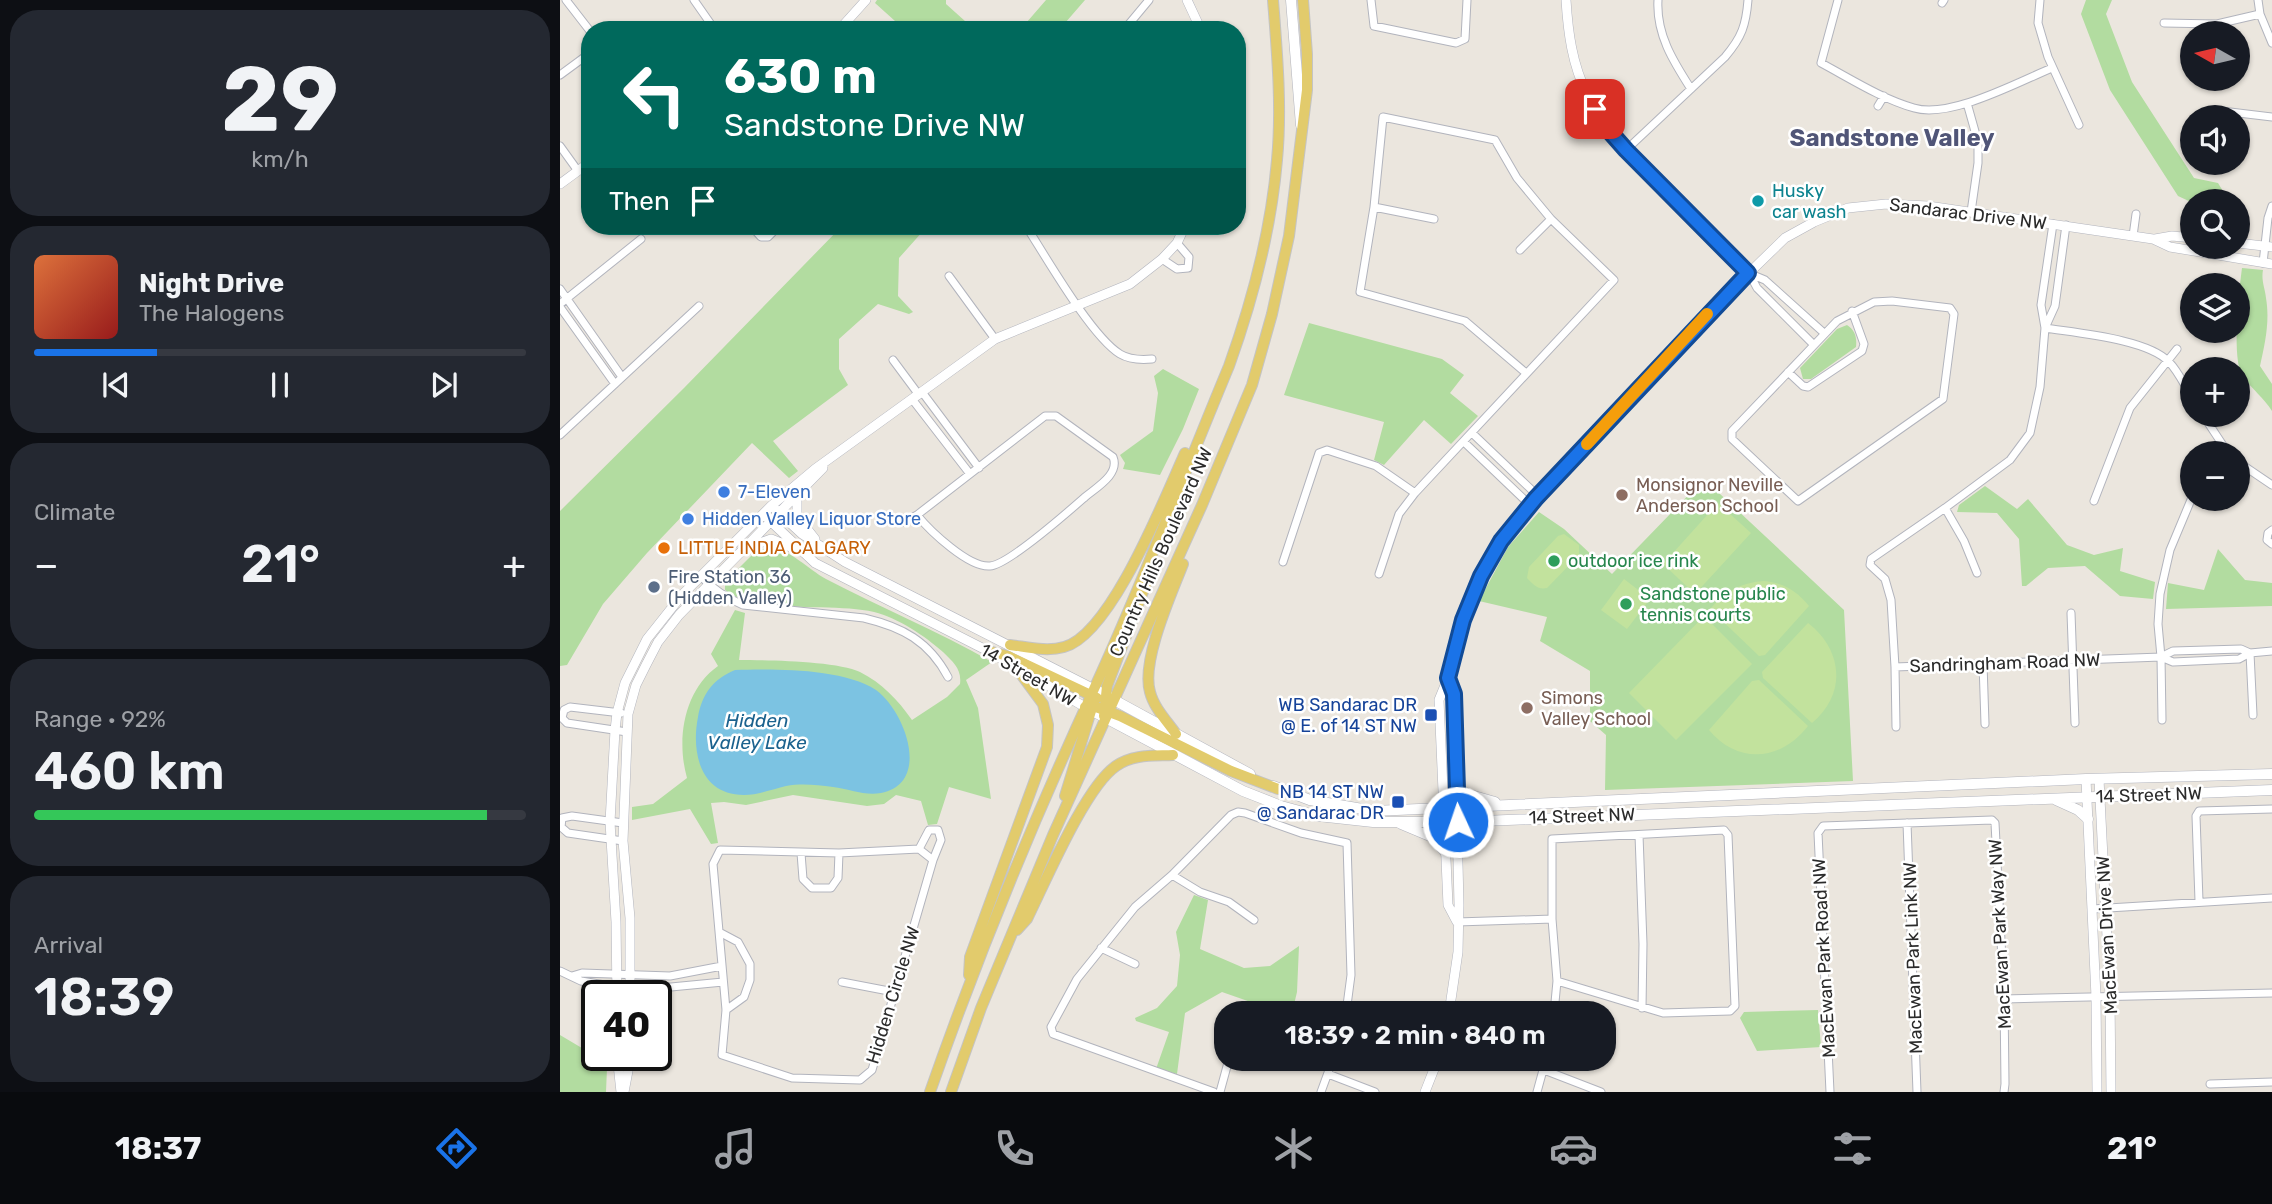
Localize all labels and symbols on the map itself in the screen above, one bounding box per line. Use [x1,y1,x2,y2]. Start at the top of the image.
north arrow [2180,21,2250,91]
pin [1565,79,1625,139]
district label: Sandstone Valley [1789,124,1995,152]
place label: Husky car wash [1772,180,1847,223]
marker: Husky car wash [1750,193,1766,209]
street label: Sandarac Drive NW [1888,193,2048,235]
street label: Country Hills Boulevard NW [1105,444,1217,660]
place label: Monsignor Neville Anderson School [1636,474,1783,517]
place label: 7-Eleven [738,481,811,503]
marker: 7-Eleven [716,484,732,500]
marker: Monsignor Neville Anderson School [1614,487,1630,503]
place label: Hidden Valley Liquor Store [702,508,921,530]
marker: Hidden Valley Liquor Store [680,511,696,527]
place label: LITTLE INDIA CALGARY [678,537,871,559]
marker: LITTLE INDIA CALGARY [656,540,672,556]
place label: outdoor ice rink [1568,550,1699,572]
marker: outdoor ice rink [1546,553,1562,569]
place label: Fire Station 36 (Hidden Valley) [668,566,792,609]
marker: Fire Station 36 (Hidden Valley) [646,579,662,595]
place label: Sandstone public tennis courts [1640,583,1786,626]
marker: Sandstone public tennis courts [1618,596,1634,612]
street label: 14 Street NW [976,639,1080,711]
street label: Sandringham Road NW [1909,649,2101,677]
place label: Simons Valley School [1541,687,1651,730]
place label: WB Sandarac DR @ E. of 14 ST NW [1278,694,1417,737]
marker: Simons Valley School [1519,700,1535,716]
marker: WB Sandarac DR @ E. of 14 ST NW [1423,707,1439,723]
water label: Hidden Valley Lake [707,709,807,754]
place label: NB 14 ST NW @ Sandarac DR [1257,781,1384,824]
street label: 14 Street NW [2095,782,2203,808]
position arrow [1421,785,1495,859]
marker: NB 14 ST NW @ Sandarac DR [1390,794,1406,810]
street label: 14 Street NW [1528,803,1636,829]
street label: MacEwan Park Way NW [1984,838,2016,1030]
street label: MacEwan Drive NW [2092,855,2122,1015]
street label: MacEwan Park Road NW [1808,858,1840,1058]
street label: MacEwan Park Link NW [1899,862,1927,1054]
street label: Hidden Circle NW [862,924,924,1066]
speed limit sign: 40 [581,980,672,1071]

